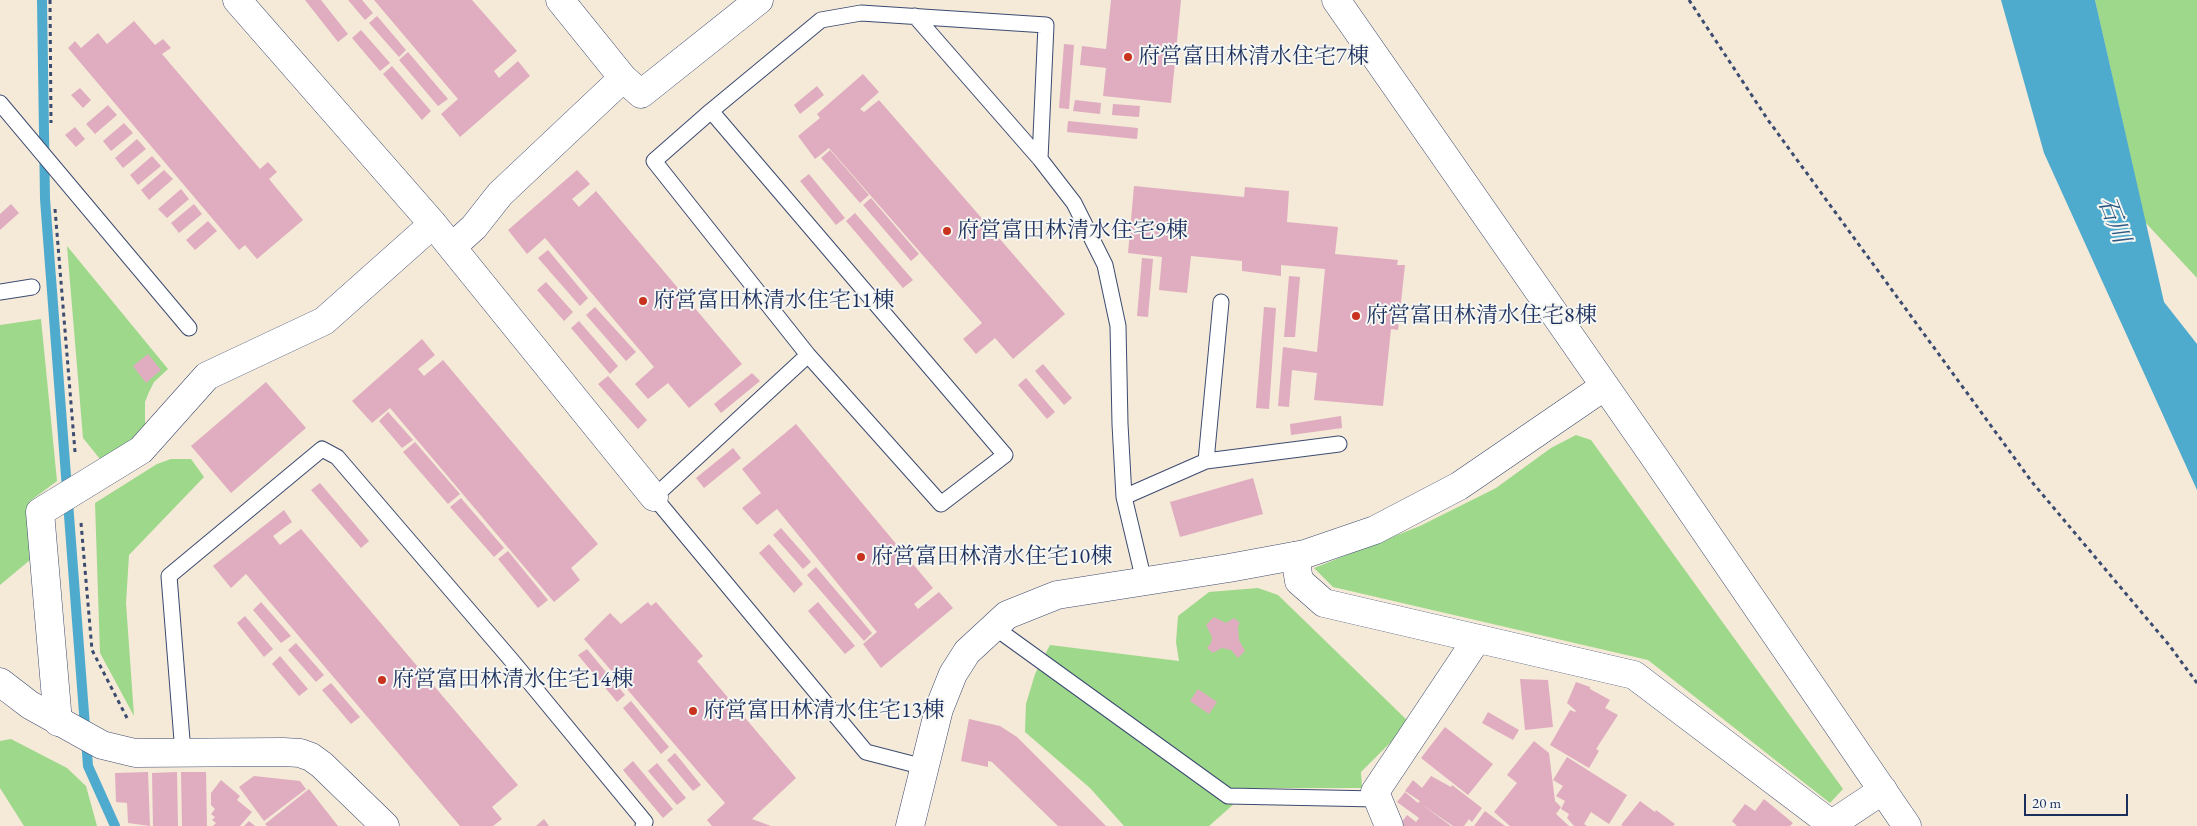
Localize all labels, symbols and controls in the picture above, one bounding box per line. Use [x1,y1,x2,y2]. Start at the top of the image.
place label: 府営富田林清水住宅7棟 [1138,44,1369,70]
marker: 府営富田林清水住宅7棟 [1122,51,1134,63]
water label: 石川 [2091,192,2135,248]
place label: 府営富田林清水住宅9棟 [957,218,1188,244]
marker: 府営富田林清水住宅9棟 [941,225,953,237]
place label: 府営富田林清水住宅11棟 [653,288,894,314]
marker: 府営富田林清水住宅11棟 [637,295,649,307]
place label: 府営富田林清水住宅8棟 [1366,303,1597,329]
marker: 府営富田林清水住宅8棟 [1350,310,1362,322]
place label: 府営富田林清水住宅10棟 [871,544,1112,570]
marker: 府営富田林清水住宅10棟 [855,551,867,563]
place label: 府営富田林清水住宅14棟 [392,667,633,693]
marker: 府営富田林清水住宅14棟 [376,674,388,686]
place label: 府営富田林清水住宅13棟 [703,698,944,724]
marker: 府営富田林清水住宅13棟 [687,705,699,717]
scale bar [2027,784,2131,816]
text: 20 m [2032,793,2061,812]

